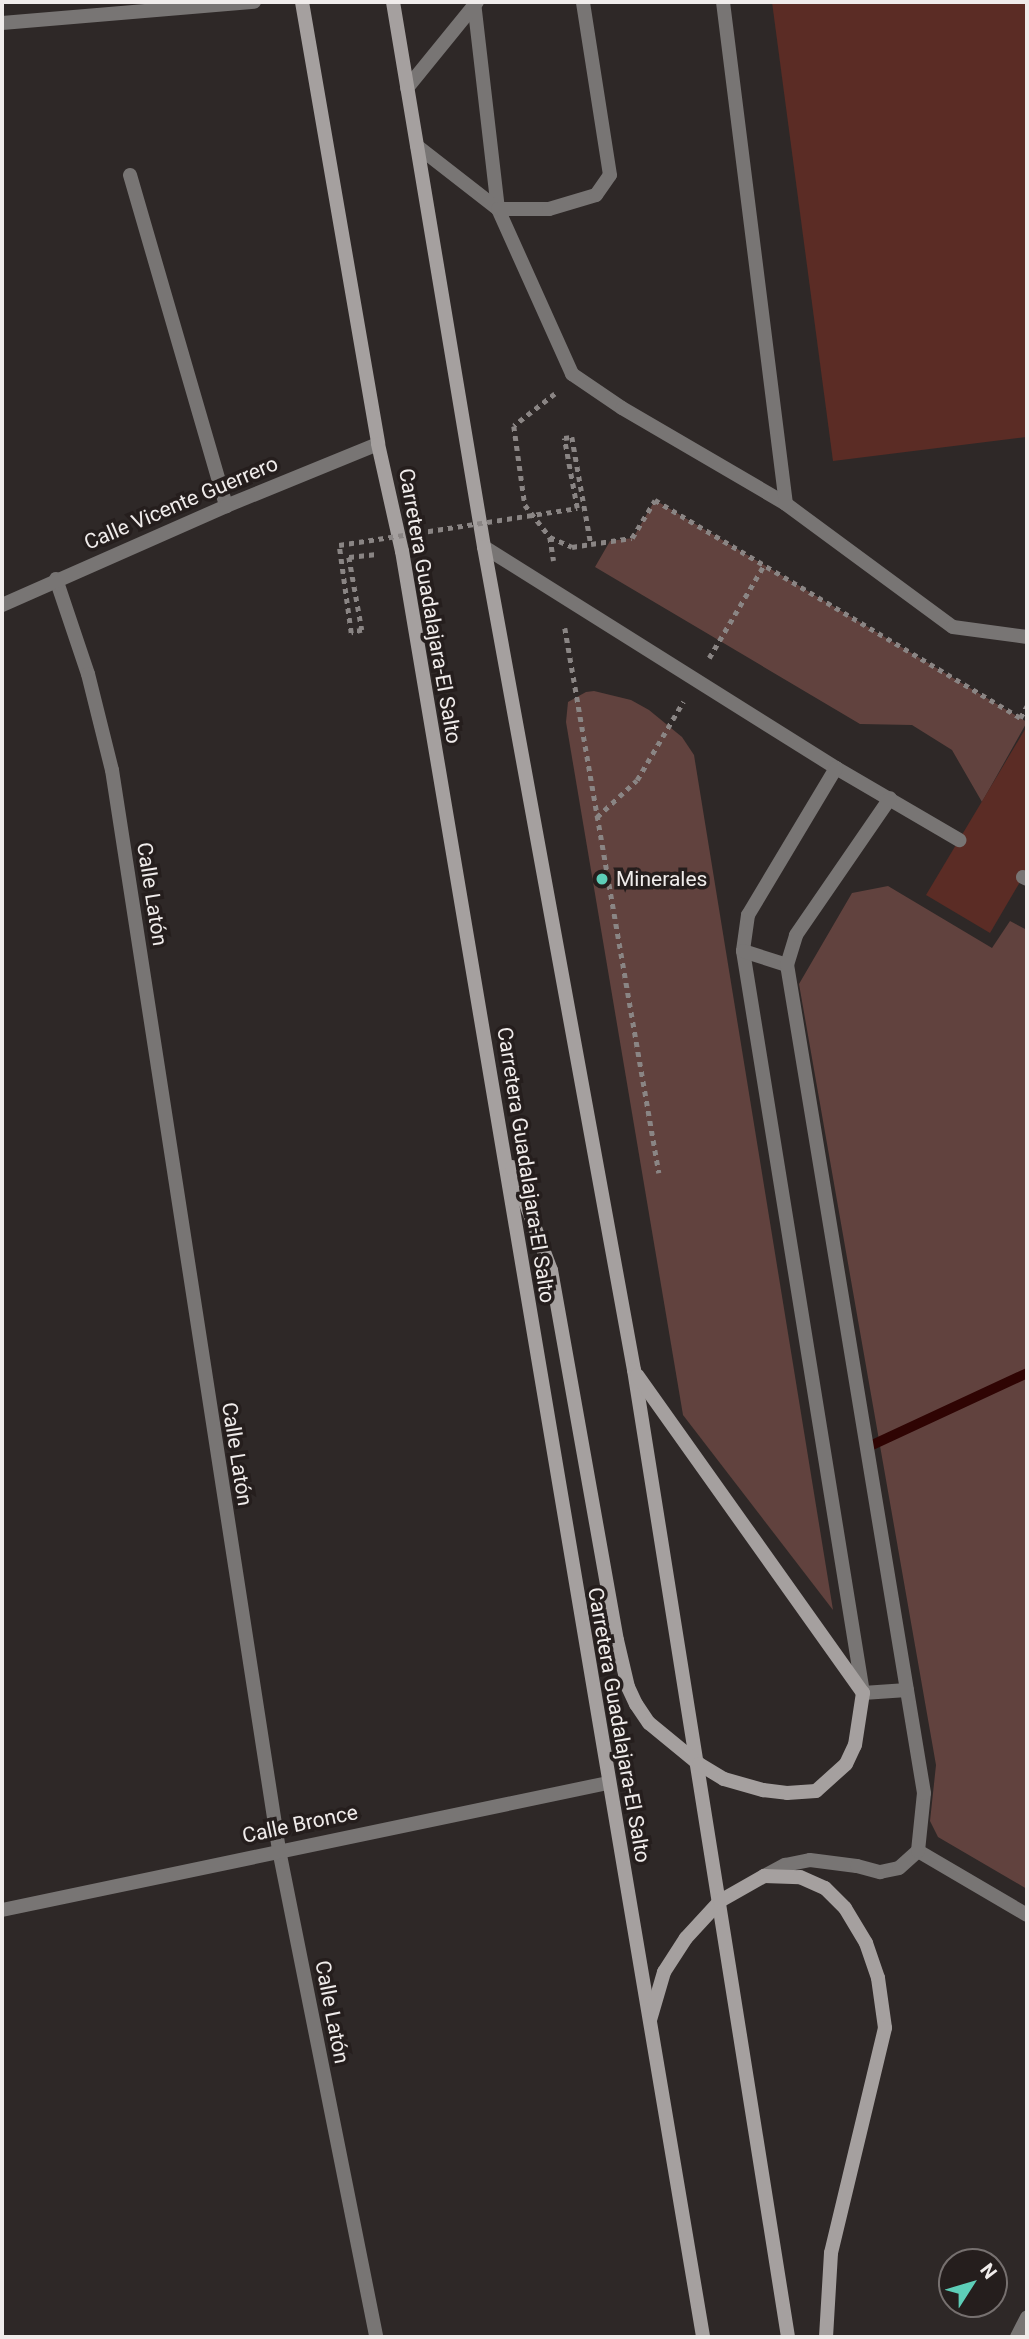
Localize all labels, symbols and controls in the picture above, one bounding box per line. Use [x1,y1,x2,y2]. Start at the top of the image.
street label: Calle Vicente Guerrero [80,451,282,555]
street label: Carretera Guadalajara-El Salto [393,466,467,746]
street label: Calle Latón [131,840,173,948]
place label: Minerales [616,866,707,892]
marker: Minerales [594,871,610,887]
street label: Carretera Guadalajara-El Salto [492,1025,560,1305]
street label: Calle Latón [216,1400,258,1508]
street label: Carretera Guadalajara-El Salto [582,1585,656,1865]
street label: Calle Bronce [240,1799,360,1849]
street label: Calle Latón [310,1958,354,2066]
north arrow [938,2248,1008,2318]
text: N [975,2259,1002,2284]

